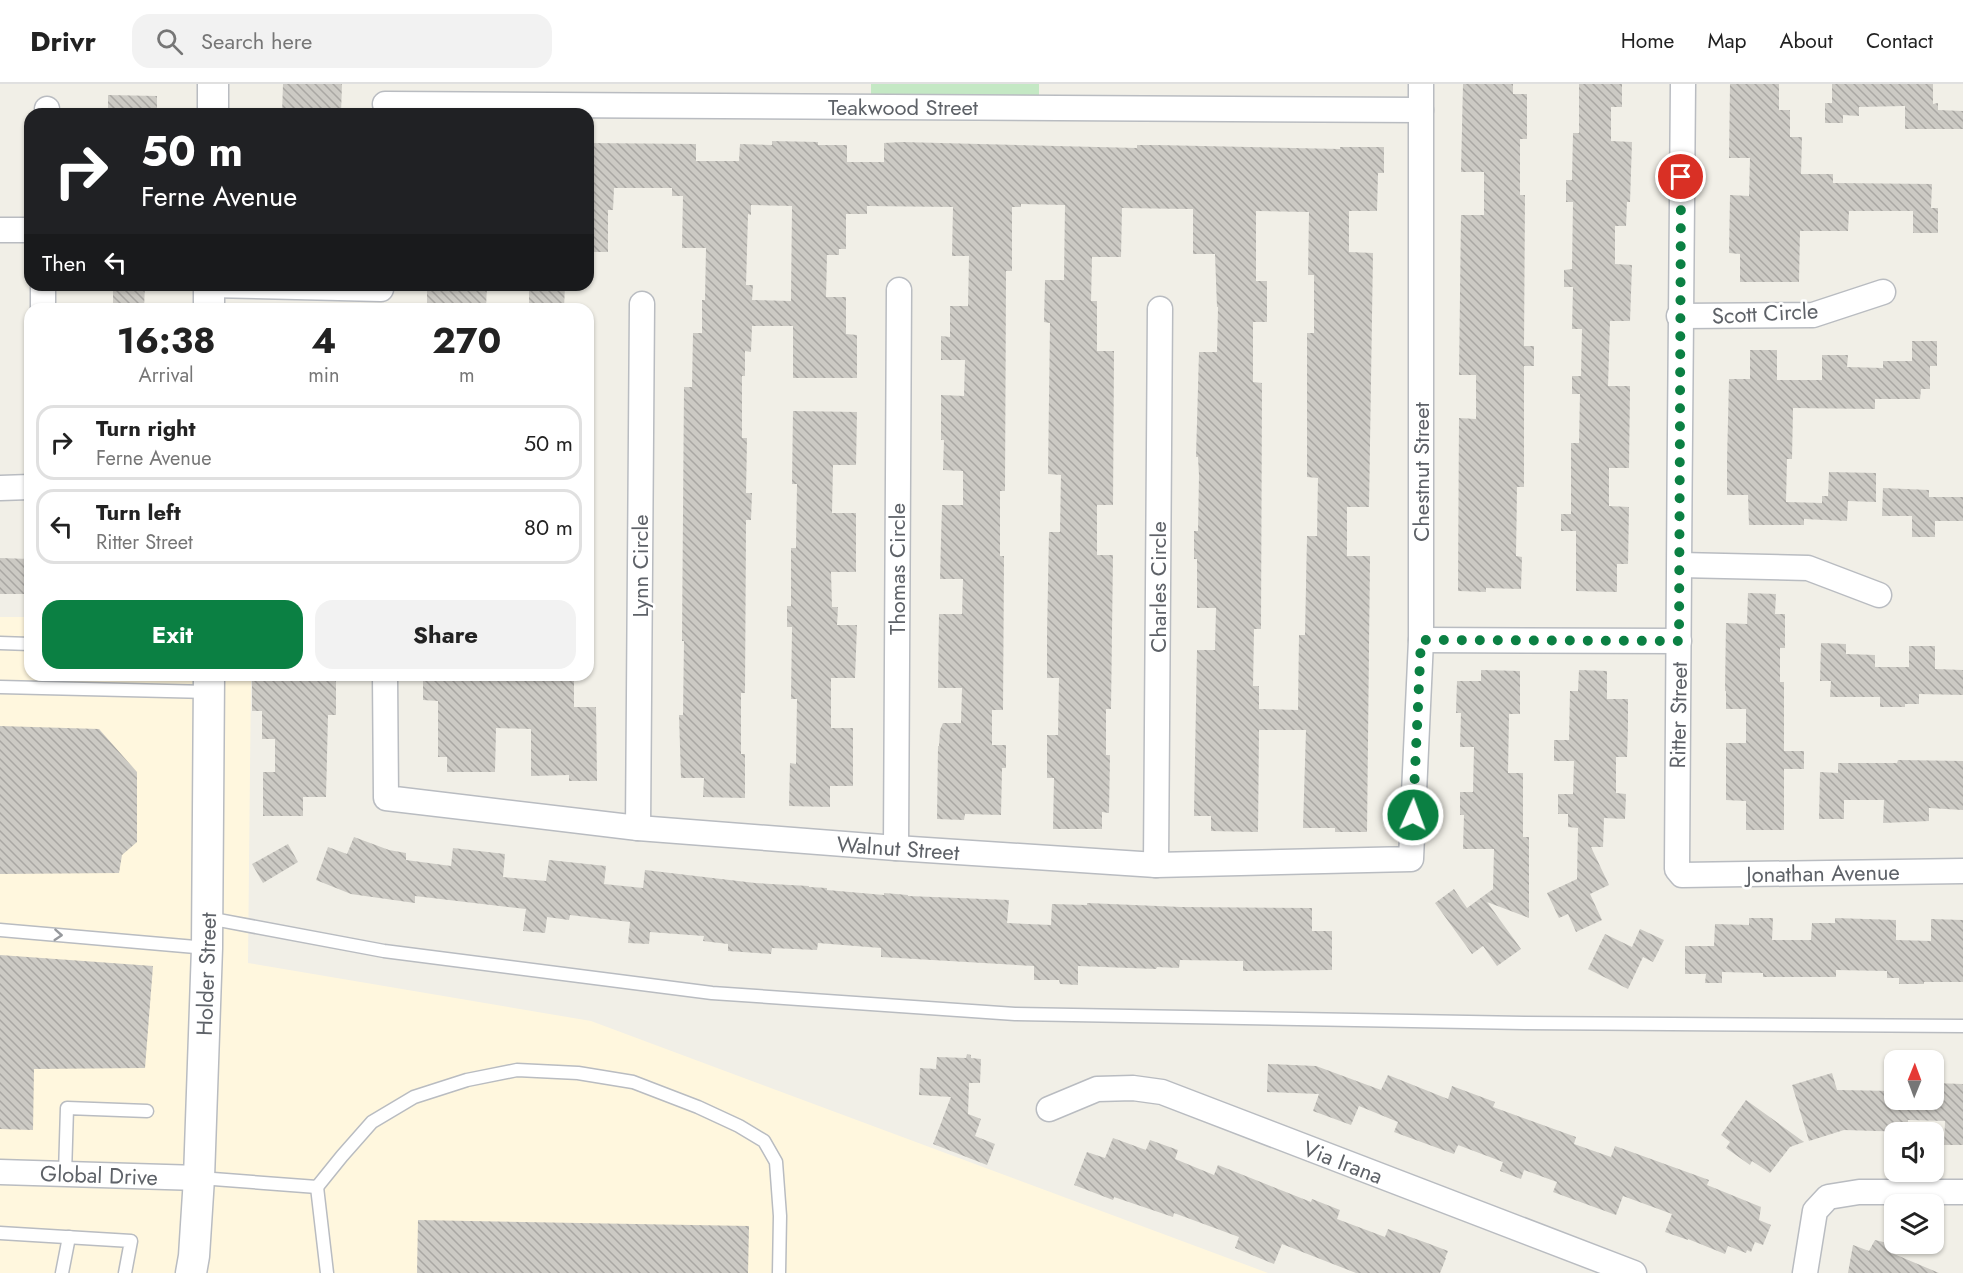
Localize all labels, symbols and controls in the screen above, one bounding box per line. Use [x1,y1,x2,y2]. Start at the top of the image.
search box [132,14,552,68]
text: Drivr [30,21,96,62]
icon: search [153,25,186,58]
text: Search here [201,25,312,57]
text: Home [1621,26,1674,56]
text: Map [1707,26,1747,56]
text: About [1780,26,1833,56]
text: Contact [1866,26,1933,56]
street label: Teakwood Street [828,91,979,123]
text: 50 m [141,121,243,182]
icon: right [42,132,120,210]
pin [1655,151,1706,202]
icon: arrive [1664,160,1697,193]
text: Ferne Avenue [141,177,297,216]
icon: left [99,246,132,279]
text: Then [42,247,87,279]
street label: Scott Circle [1711,294,1819,332]
text: 16:38 [117,314,216,366]
text: 4 [311,314,336,366]
text: 270 [432,314,501,366]
text: Arrival [139,361,194,390]
text: min [308,361,340,390]
text: m [459,361,475,390]
street label: Chestnut Street [1405,402,1437,542]
text: Turn right [96,412,196,444]
icon: right [45,426,78,459]
text: 50 m [524,427,573,459]
text: Ferne Avenue [96,444,212,473]
text: Turn left [96,496,181,528]
street label: Thomas Circle [881,503,913,635]
icon: left [45,510,78,543]
text: 80 m [524,511,573,543]
street label: Lynn Circle [624,514,656,618]
street label: Charles Circle [1142,521,1174,653]
text: Ritter Street [96,528,193,557]
button: Exit [42,600,303,669]
button: Share [315,600,576,669]
street label: Ritter Street [1661,661,1695,769]
position arrow [1381,783,1445,847]
street label: Walnut Street [836,828,961,868]
street label: Jonathan Avenue [1743,856,1900,890]
street label: Holder Street [188,911,224,1036]
one-way arrow [54,928,63,941]
north arrow [1884,1050,1944,1110]
map controls [1884,1050,1944,1254]
button: sound [1884,1122,1944,1182]
street label: Via Irana [1298,1132,1388,1192]
street label: Global Drive [40,1157,158,1193]
button: layers [1884,1194,1944,1254]

